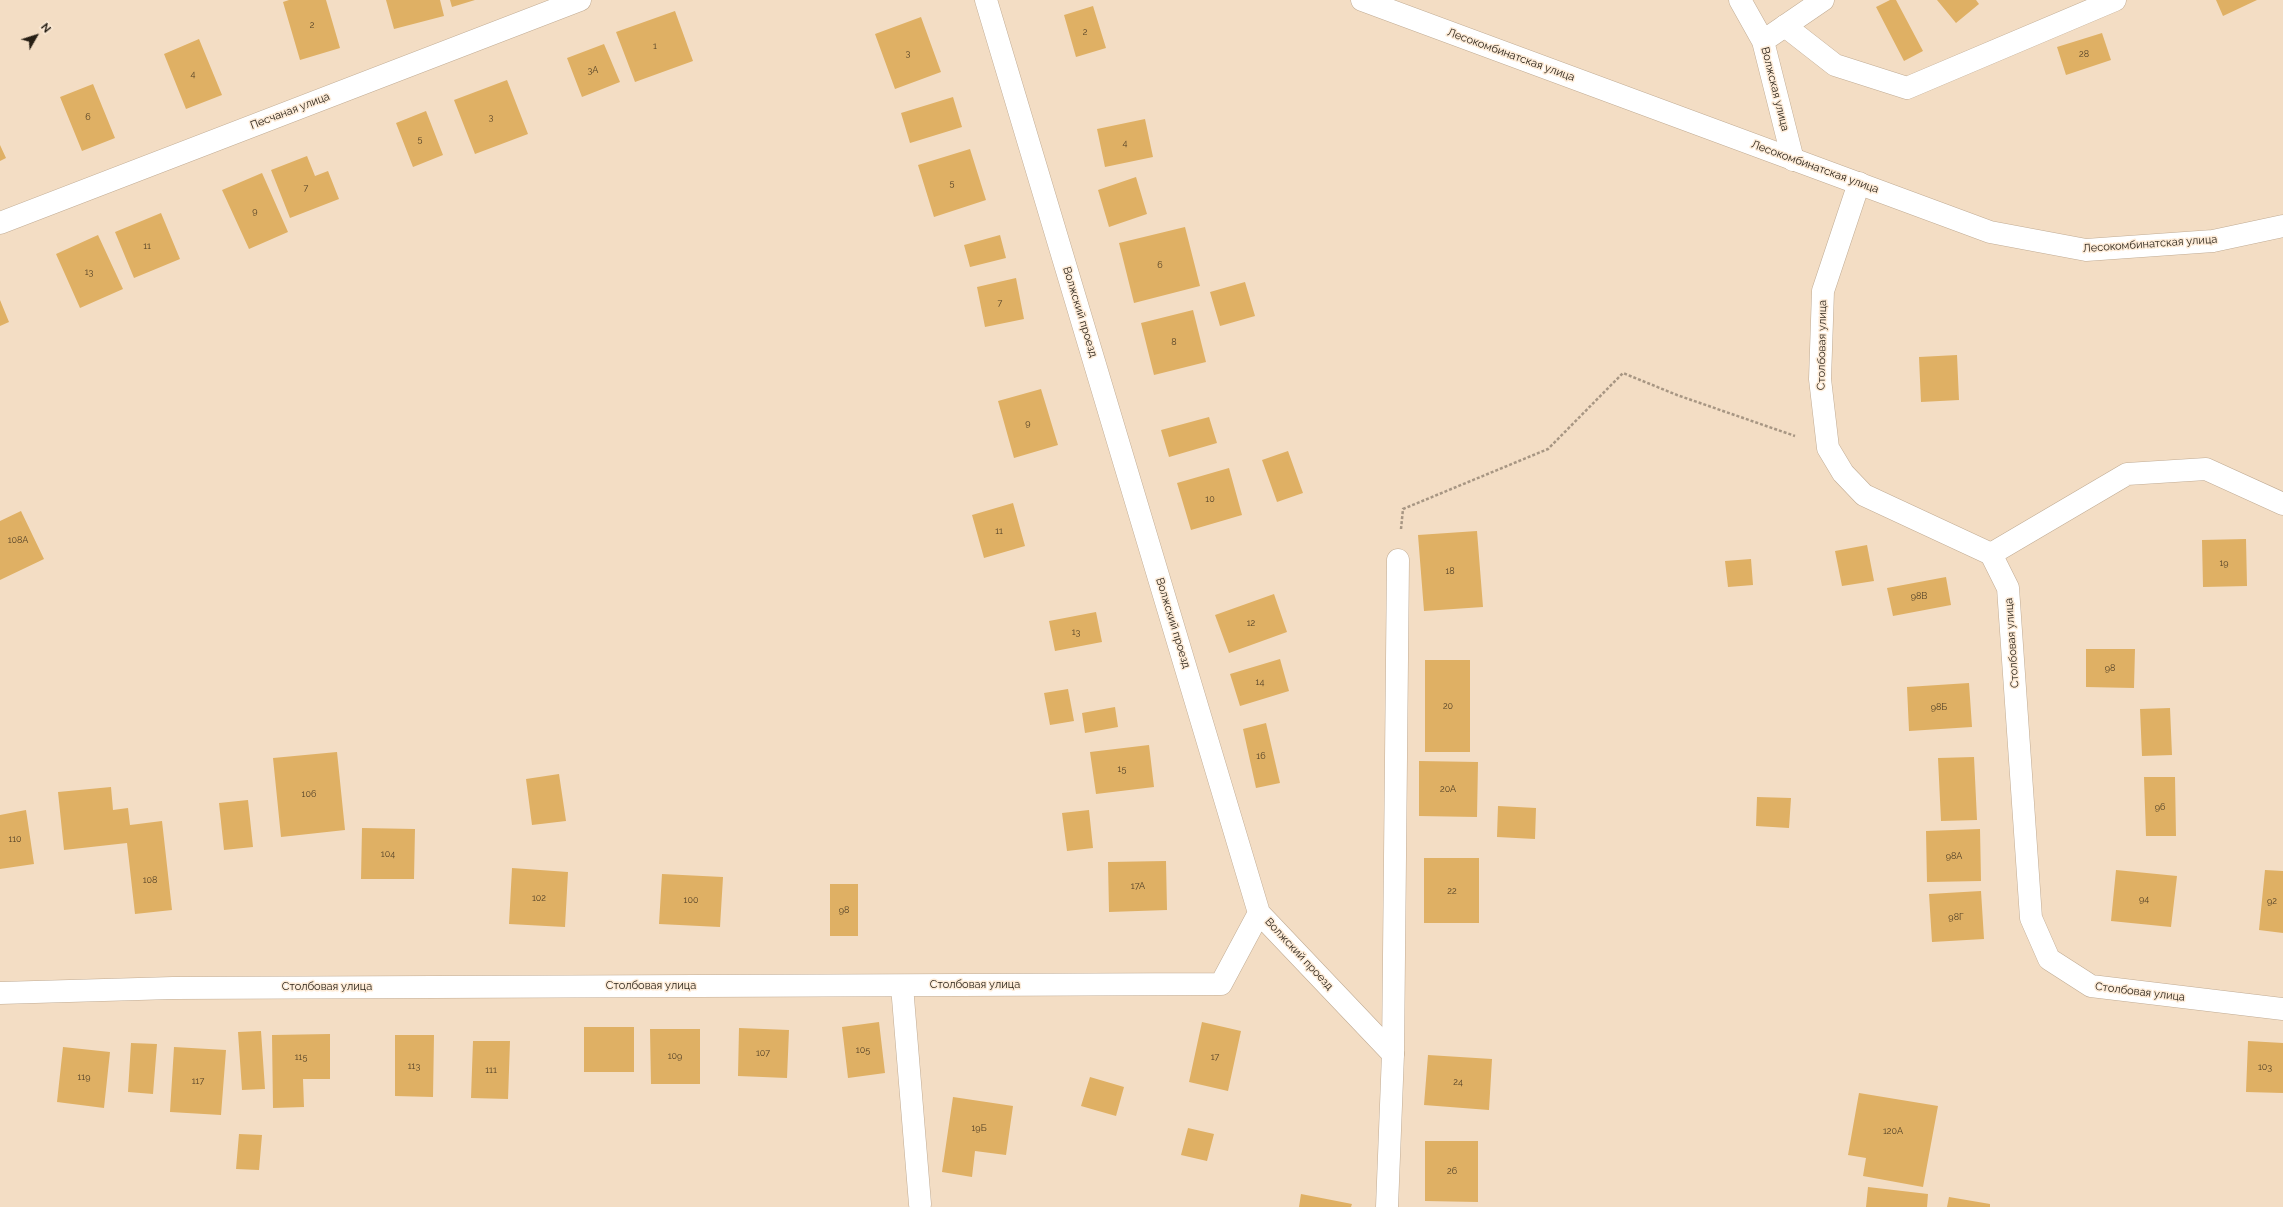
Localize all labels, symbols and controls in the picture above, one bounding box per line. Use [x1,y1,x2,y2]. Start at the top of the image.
north arrow [16,16,56,56]
house number: 2 [310,20,314,30]
text: N [38,21,53,35]
street label: Лесокомбинатская улица [1445,26,1577,84]
house number: 2 [1083,27,1087,37]
house number: 1 [653,41,657,51]
street label: Волжская улица [1758,46,1792,132]
house number: 3 [906,48,910,58]
house number: 28 [2079,49,2089,59]
house number: 3А [588,65,598,75]
house number: 4 [191,69,195,79]
street label: Песчаная улица [248,90,332,132]
house number: 6 [85,112,91,122]
house number: 3 [489,112,493,122]
house number: 5 [418,134,422,144]
house number: 4 [1123,138,1127,148]
street label: Лесокомбинатская улица [1749,138,1881,196]
house number: 5 [950,178,954,188]
house number: 7 [304,183,308,193]
house number: 9 [252,206,258,216]
street label: Лесокомбинатская улица [2082,233,2218,255]
house number: 11 [143,241,151,251]
house number: 6 [1157,260,1163,270]
street label: Волжский проезд [1060,265,1100,359]
house number: 13 [85,267,93,277]
house number: 7 [998,298,1002,308]
street label: Столбовая улица [1815,300,1829,390]
house number: 8 [1171,337,1177,347]
house number: 9 [1025,418,1031,428]
house number: 10 [1205,494,1215,504]
house number: 11 [995,526,1003,536]
house number: 108А [8,535,28,545]
house number: 19 [2219,558,2229,568]
house number: 18 [1445,566,1455,576]
street label: Волжский проезд [1153,576,1193,670]
house number: 98В [1911,591,1927,601]
street label: Столбовая улица [2002,597,2022,689]
house number: 12 [1247,618,1255,628]
house number: 13 [1072,627,1080,637]
house number: 98 [2105,663,2115,673]
house number: 14 [1256,677,1264,687]
house number: 20 [1443,701,1453,711]
house number: 98Б [1931,702,1947,712]
house number: 16 [1256,751,1266,761]
house number: 15 [1118,764,1126,774]
house number: 20А [1440,784,1456,794]
house number: 106 [302,789,316,799]
house number: 96 [2155,802,2165,812]
house number: 110 [8,834,22,844]
house number: 104 [381,849,395,859]
house number: 98А [1946,851,1962,861]
house number: 108 [143,875,157,885]
house number: 17А [1131,881,1145,891]
house number: 22 [1447,886,1457,896]
house number: 102 [532,893,546,903]
house number: 94 [2139,894,2149,904]
house number: 100 [684,895,698,905]
house number: 92 [2267,896,2277,906]
house number: 98 [839,905,849,915]
house number: 98Г [1948,912,1964,922]
street label: Волжский проезд [1262,915,1336,993]
street label: Столбовая улица [930,978,1020,992]
street label: Столбовая улица [606,979,696,993]
street label: Столбовая улица [282,980,372,994]
street label: Столбовая улица [2094,980,2186,1004]
house number: 105 [856,1045,870,1055]
house number: 107 [756,1048,770,1058]
house number: 109 [668,1051,682,1061]
house number: 115 [295,1052,307,1062]
house number: 17 [1211,1052,1219,1062]
house number: 113 [408,1061,420,1071]
house number: 103 [2258,1062,2272,1072]
house number: 111 [485,1065,497,1075]
house number: 119 [78,1072,90,1082]
house number: 117 [192,1076,204,1086]
house number: 24 [1453,1077,1463,1087]
house number: 19Б [972,1123,986,1133]
house number: 120А [1883,1126,1903,1136]
house number: 26 [1447,1166,1457,1176]

